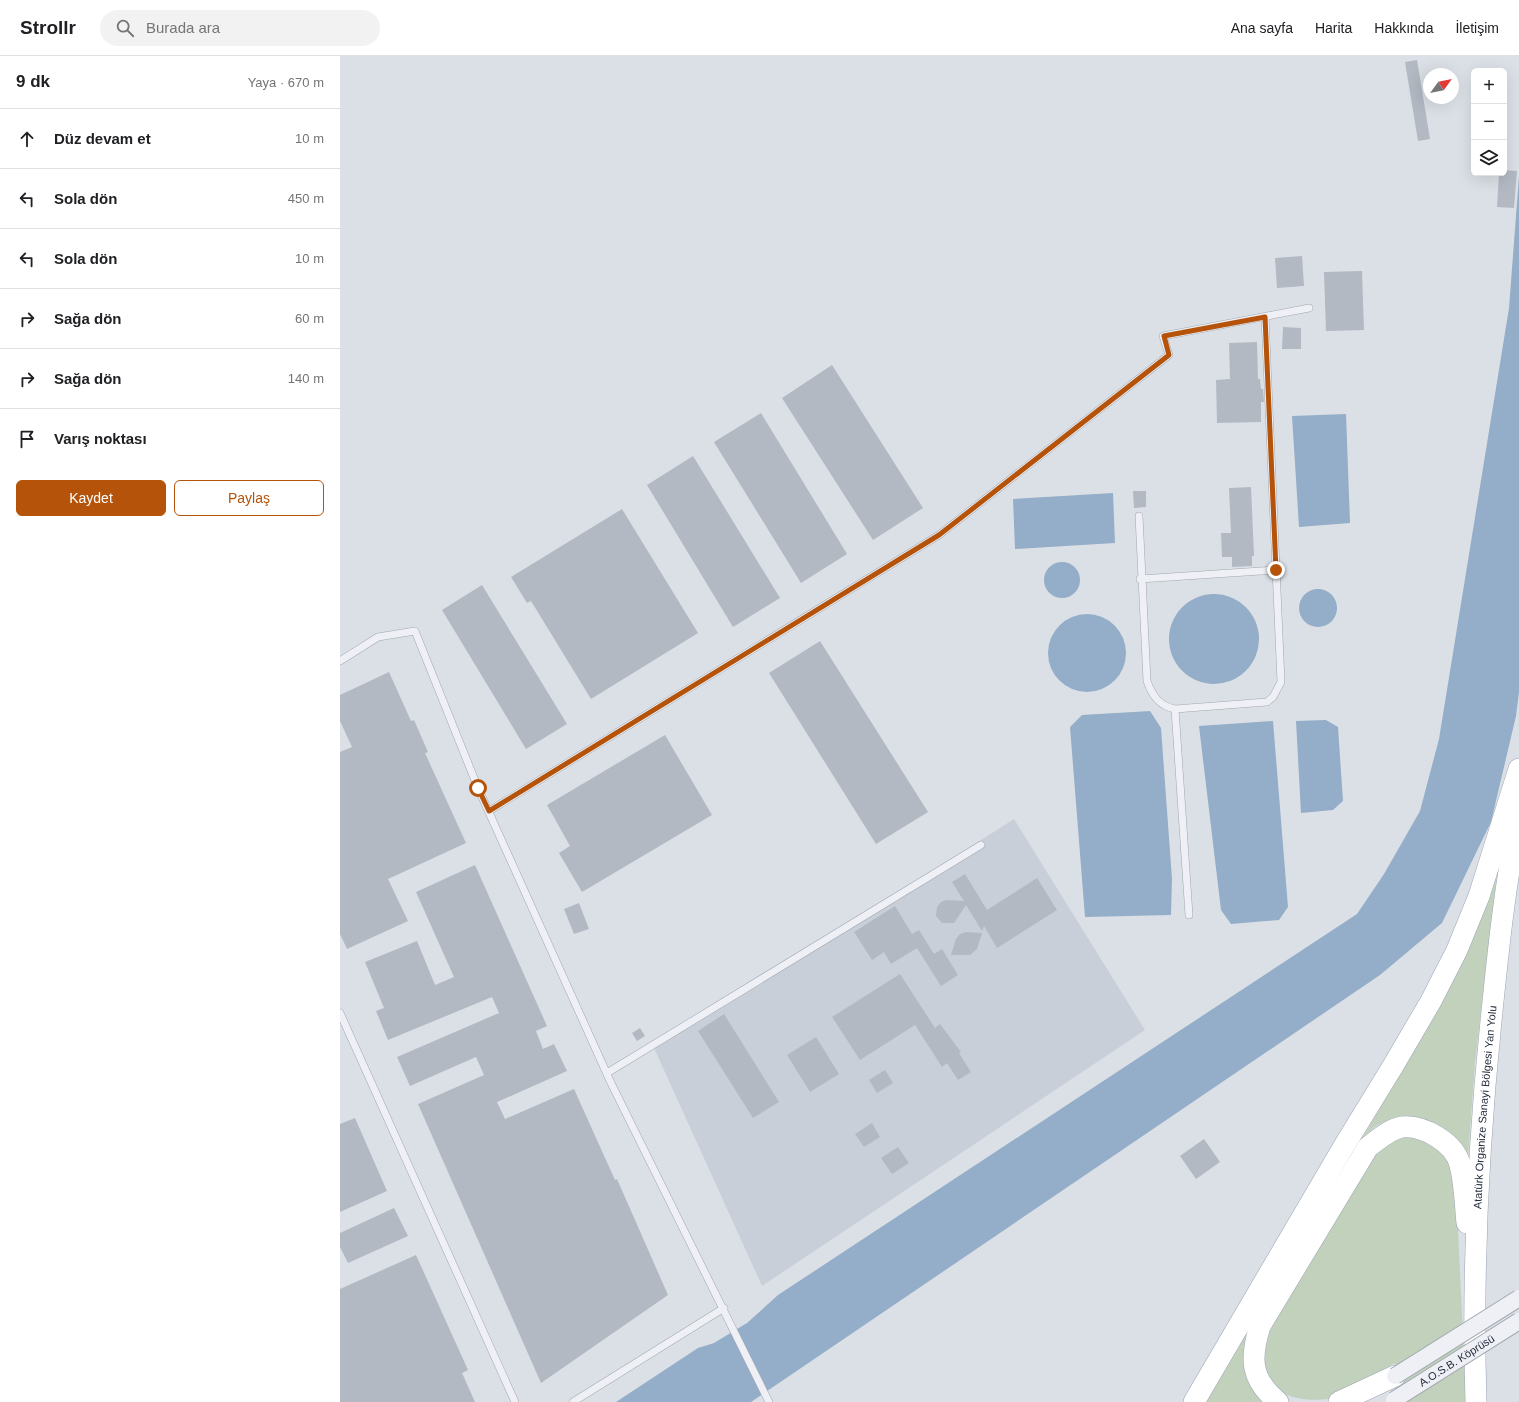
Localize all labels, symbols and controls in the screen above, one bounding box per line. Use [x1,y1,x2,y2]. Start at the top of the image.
search box [100,10,380,46]
text: Strollr [20,17,76,38]
icon: search [114,17,136,39]
text: Burada ara [146,19,220,36]
text: Ana sayfa [1231,20,1293,36]
text: Harita [1315,20,1352,36]
text: Hakkında [1374,20,1433,36]
text: İletişim [1455,20,1499,36]
north arrow [1423,68,1459,104]
map controls [1471,68,1507,176]
button: + [1471,68,1507,104]
text: 9 dk [16,72,50,91]
text: Yaya · 670 m [248,75,324,90]
button: − [1471,104,1507,140]
icon: ahead [16,128,38,150]
text: Düz devam et [54,130,151,147]
text: 10 m [295,131,324,146]
button: layers [1471,140,1507,176]
icon: left [16,188,38,210]
text: Sola dön [54,190,117,207]
text: 450 m [288,191,324,206]
icon: left [16,248,38,270]
text: Sola dön [54,250,117,267]
text: 10 m [295,251,324,266]
icon: right [16,308,38,330]
text: Sağa dön [54,310,122,327]
text: 60 m [295,311,324,326]
icon: right [16,368,38,390]
text: Sağa dön [54,370,122,387]
text: 140 m [288,371,324,386]
icon: arrive [16,428,38,450]
text: Varış noktası [54,430,147,447]
button: Kaydet [16,480,166,516]
button: Paylaş [174,480,324,516]
route end [1267,561,1285,579]
route start [469,779,487,797]
street label: Atatürk Organize Sanayi Bölgesi Yan Yolu [1471,1005,1499,1209]
street label: A.O.S.B. Köprüsü [1417,1332,1496,1389]

